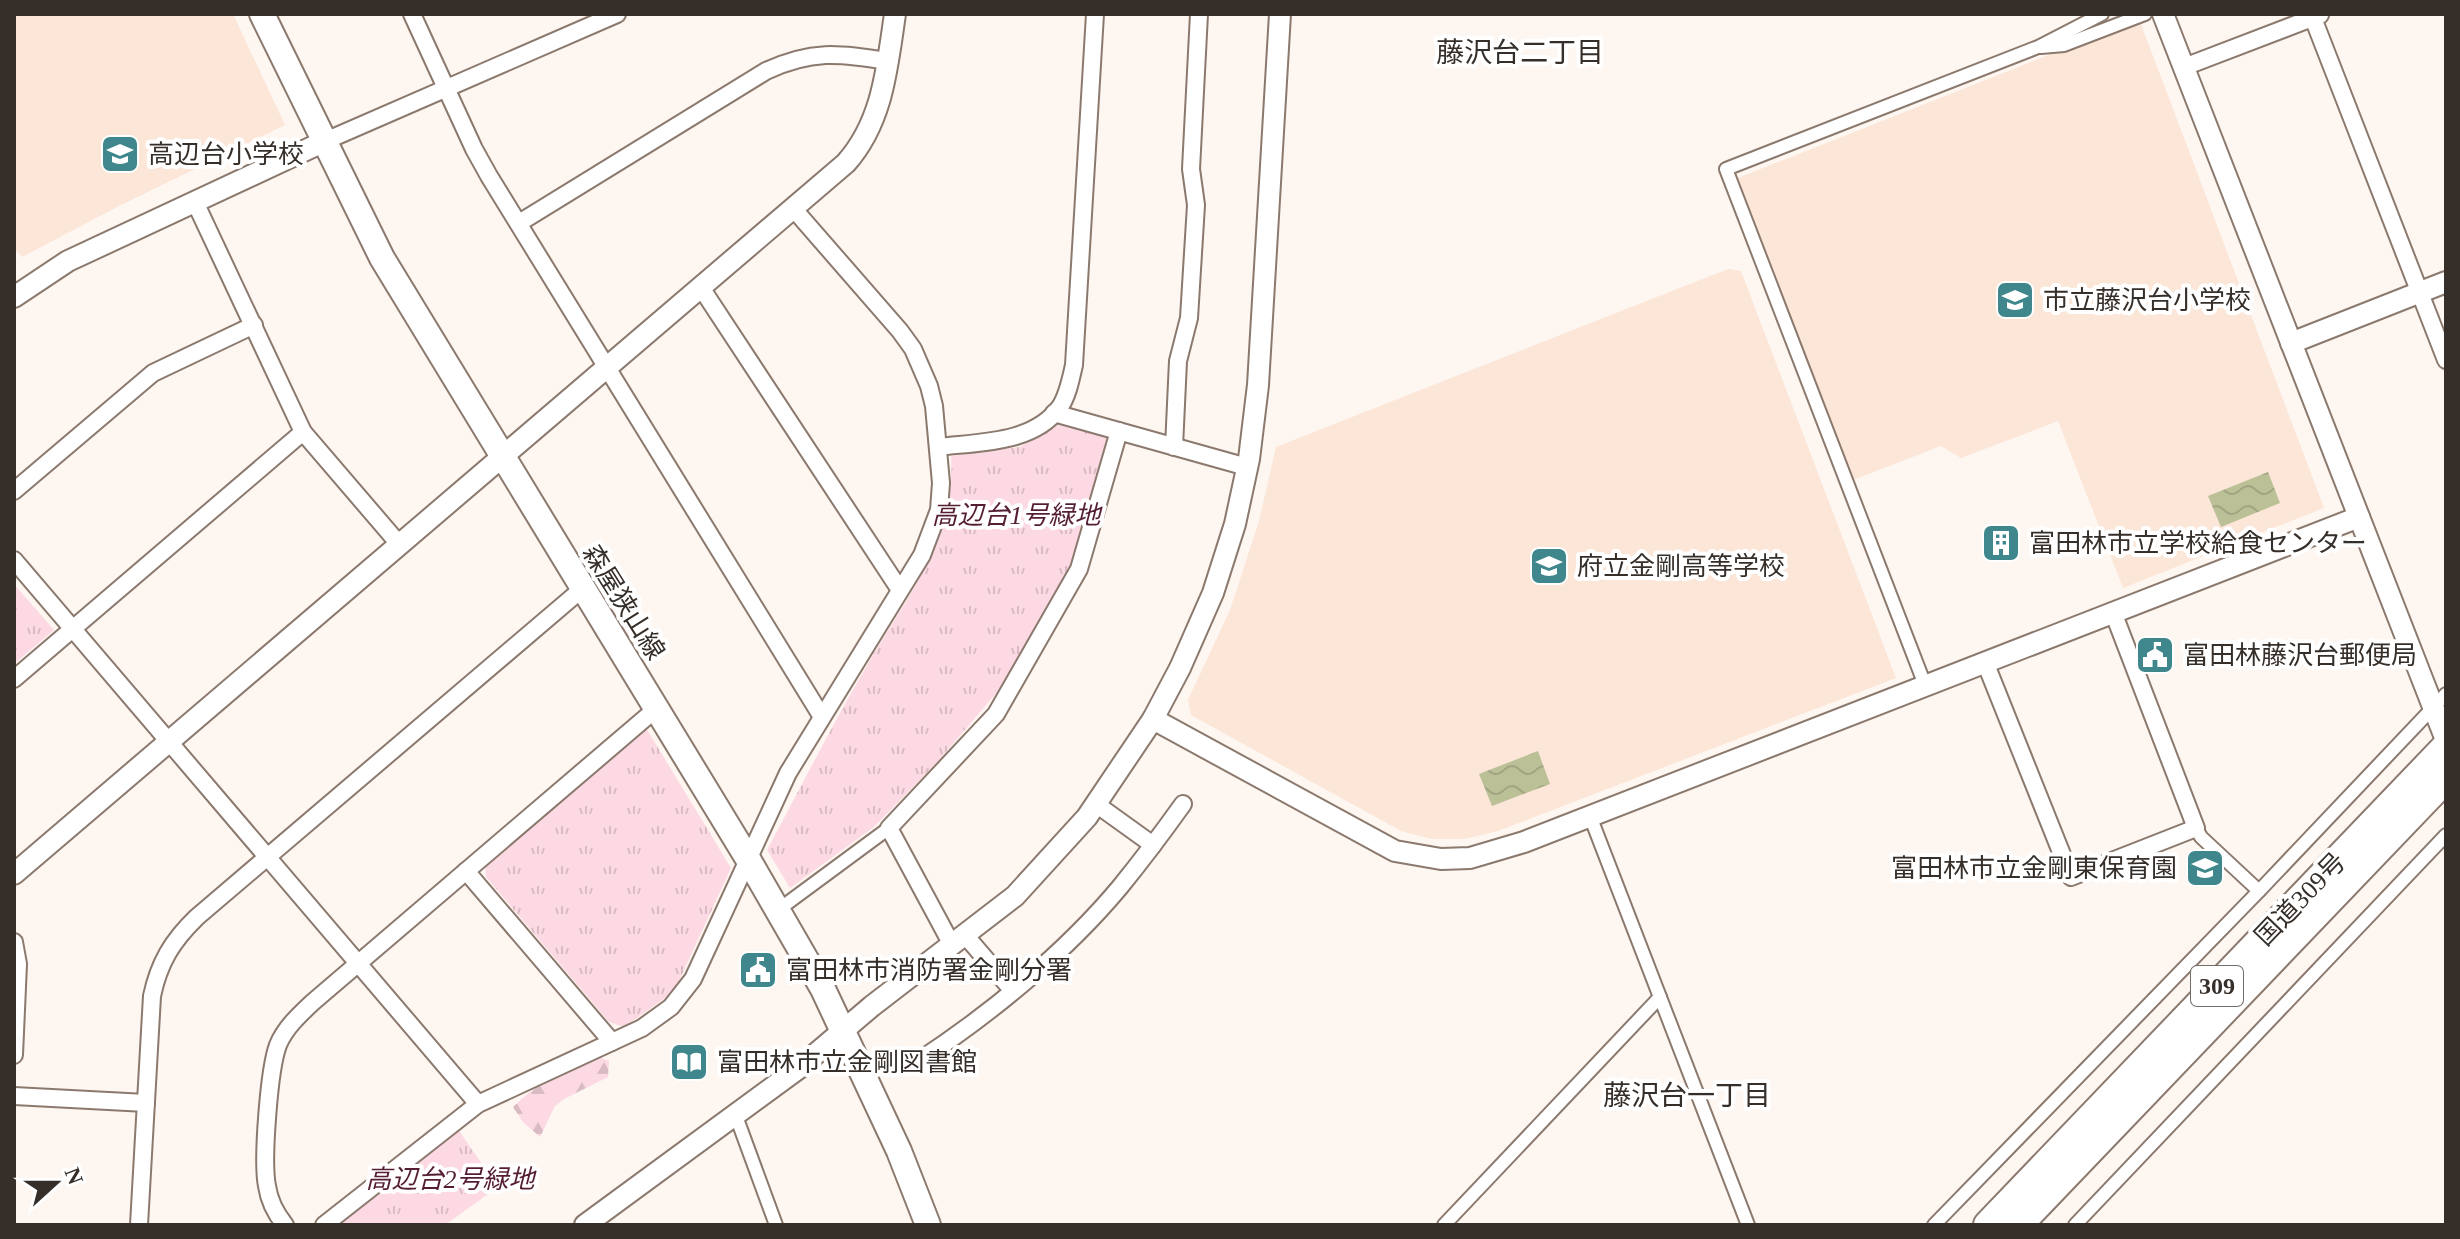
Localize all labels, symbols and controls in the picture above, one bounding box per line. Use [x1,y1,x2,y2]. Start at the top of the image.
district label: 藤沢台二丁目 [1436,37,1604,68]
school or university icon: 高辺台小学校 [99,133,141,175]
place label: 高辺台小学校 [148,140,304,169]
school or university icon: 市立藤沢台小学校 [1994,279,2036,321]
place label: 市立藤沢台小学校 [2043,286,2251,315]
park label: 高辺台1号緑地 [931,501,1103,530]
building icon: 富田林市立学校給食センター [1980,522,2022,564]
place label: 富田林市立学校給食センター [2029,529,2367,558]
street label: 森屋狭山線 [577,539,670,665]
school or university icon: 府立金剛高等学校 [1528,545,1570,587]
place label: 府立金剛高等学校 [1577,552,1785,581]
public building icon: 富田林藤沢台郵便局 [2134,634,2176,676]
place label: 富田林藤沢台郵便局 [2183,641,2417,670]
school or university icon: 富田林市立金剛東保育園 [2184,847,2226,889]
street label: 国道309号 [2249,847,2351,952]
place label: 富田林市立金剛東保育園 [1891,854,2177,883]
public building icon: 富田林市消防署金剛分署 [737,949,779,991]
place label: 富田林市消防署金剛分署 [786,956,1072,985]
road number: 309 [2191,966,2243,1006]
library icon: 富田林市立金剛図書館 [668,1041,710,1083]
place label: 富田林市立金剛図書館 [717,1048,977,1077]
district label: 藤沢台一丁目 [1603,1080,1771,1111]
north arrow [16,1143,96,1223]
text: N [60,1164,89,1188]
park label: 高辺台2号緑地 [365,1165,537,1194]

